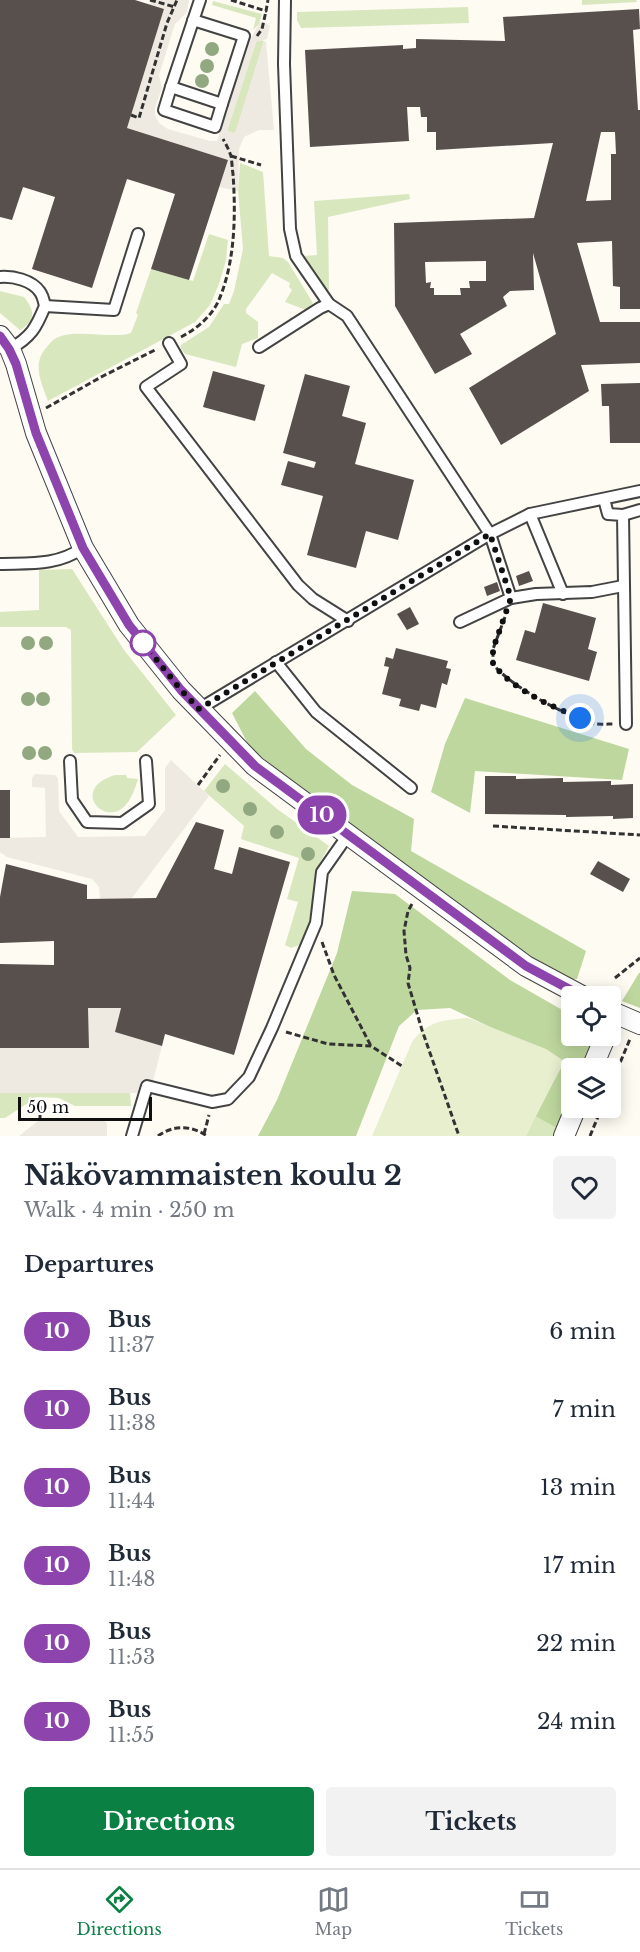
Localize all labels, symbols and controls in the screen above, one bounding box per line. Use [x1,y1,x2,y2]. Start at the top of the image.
unlabelled marker [130,630,156,656]
your location [565,703,595,733]
line badge: 10 [295,796,349,834]
text: 10 [309,802,335,828]
map controls [561,986,621,1118]
button: locate [561,986,621,1046]
button: layers [561,1058,621,1118]
scale bar [18,1094,152,1122]
text: 50 m [27,1097,69,1117]
button: heart [553,1156,616,1219]
text: Näkövammaisten koulu 2 [24,1158,402,1193]
text: Walk · 4 min · 250 m [24,1198,234,1222]
text: Departures [24,1251,154,1278]
text: Bus [108,1306,151,1333]
text: 10 [44,1318,70,1344]
text: 6 min [549,1318,616,1345]
text: 11:37 [108,1333,154,1357]
text: Bus [108,1384,151,1411]
text: 10 [44,1396,70,1422]
text: 7 min [552,1396,616,1423]
text: 11:38 [108,1411,156,1435]
text: Bus [108,1462,151,1489]
text: 10 [44,1474,70,1500]
text: 13 min [540,1474,616,1501]
text: 11:44 [108,1489,155,1513]
text: Bus [108,1540,151,1567]
text: 10 [44,1552,70,1578]
text: 17 min [543,1552,616,1579]
text: 11:48 [108,1567,155,1591]
text: Bus [108,1618,151,1645]
text: 10 [44,1630,70,1656]
text: 22 min [536,1630,616,1657]
text: 11:53 [108,1645,155,1669]
text: Bus [108,1696,151,1723]
text: 10 [44,1708,70,1734]
text: 24 min [537,1708,616,1735]
text: 11:55 [108,1723,154,1747]
button: Directions [24,1787,314,1856]
button: Tickets [326,1787,616,1856]
tab: Directions [77,1883,162,1939]
tab: Map [315,1883,352,1939]
tab: Tickets [505,1883,563,1939]

